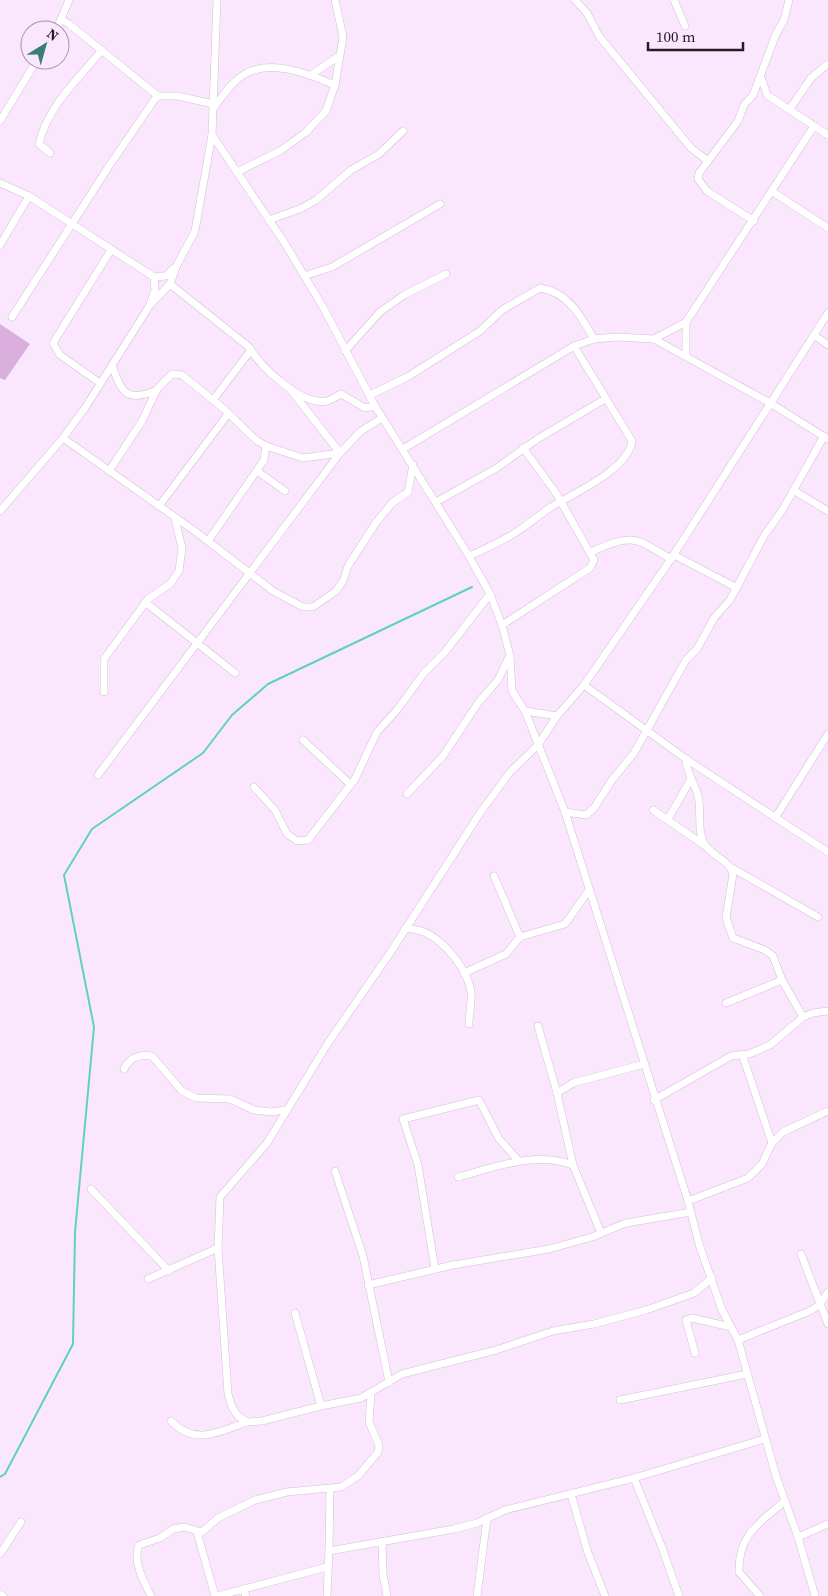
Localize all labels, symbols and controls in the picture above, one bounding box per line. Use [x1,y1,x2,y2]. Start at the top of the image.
north arrow [20,20,70,70]
scale bar [648,20,743,52]
text: N [43,24,63,46]
text: 100 m [656,26,696,47]

